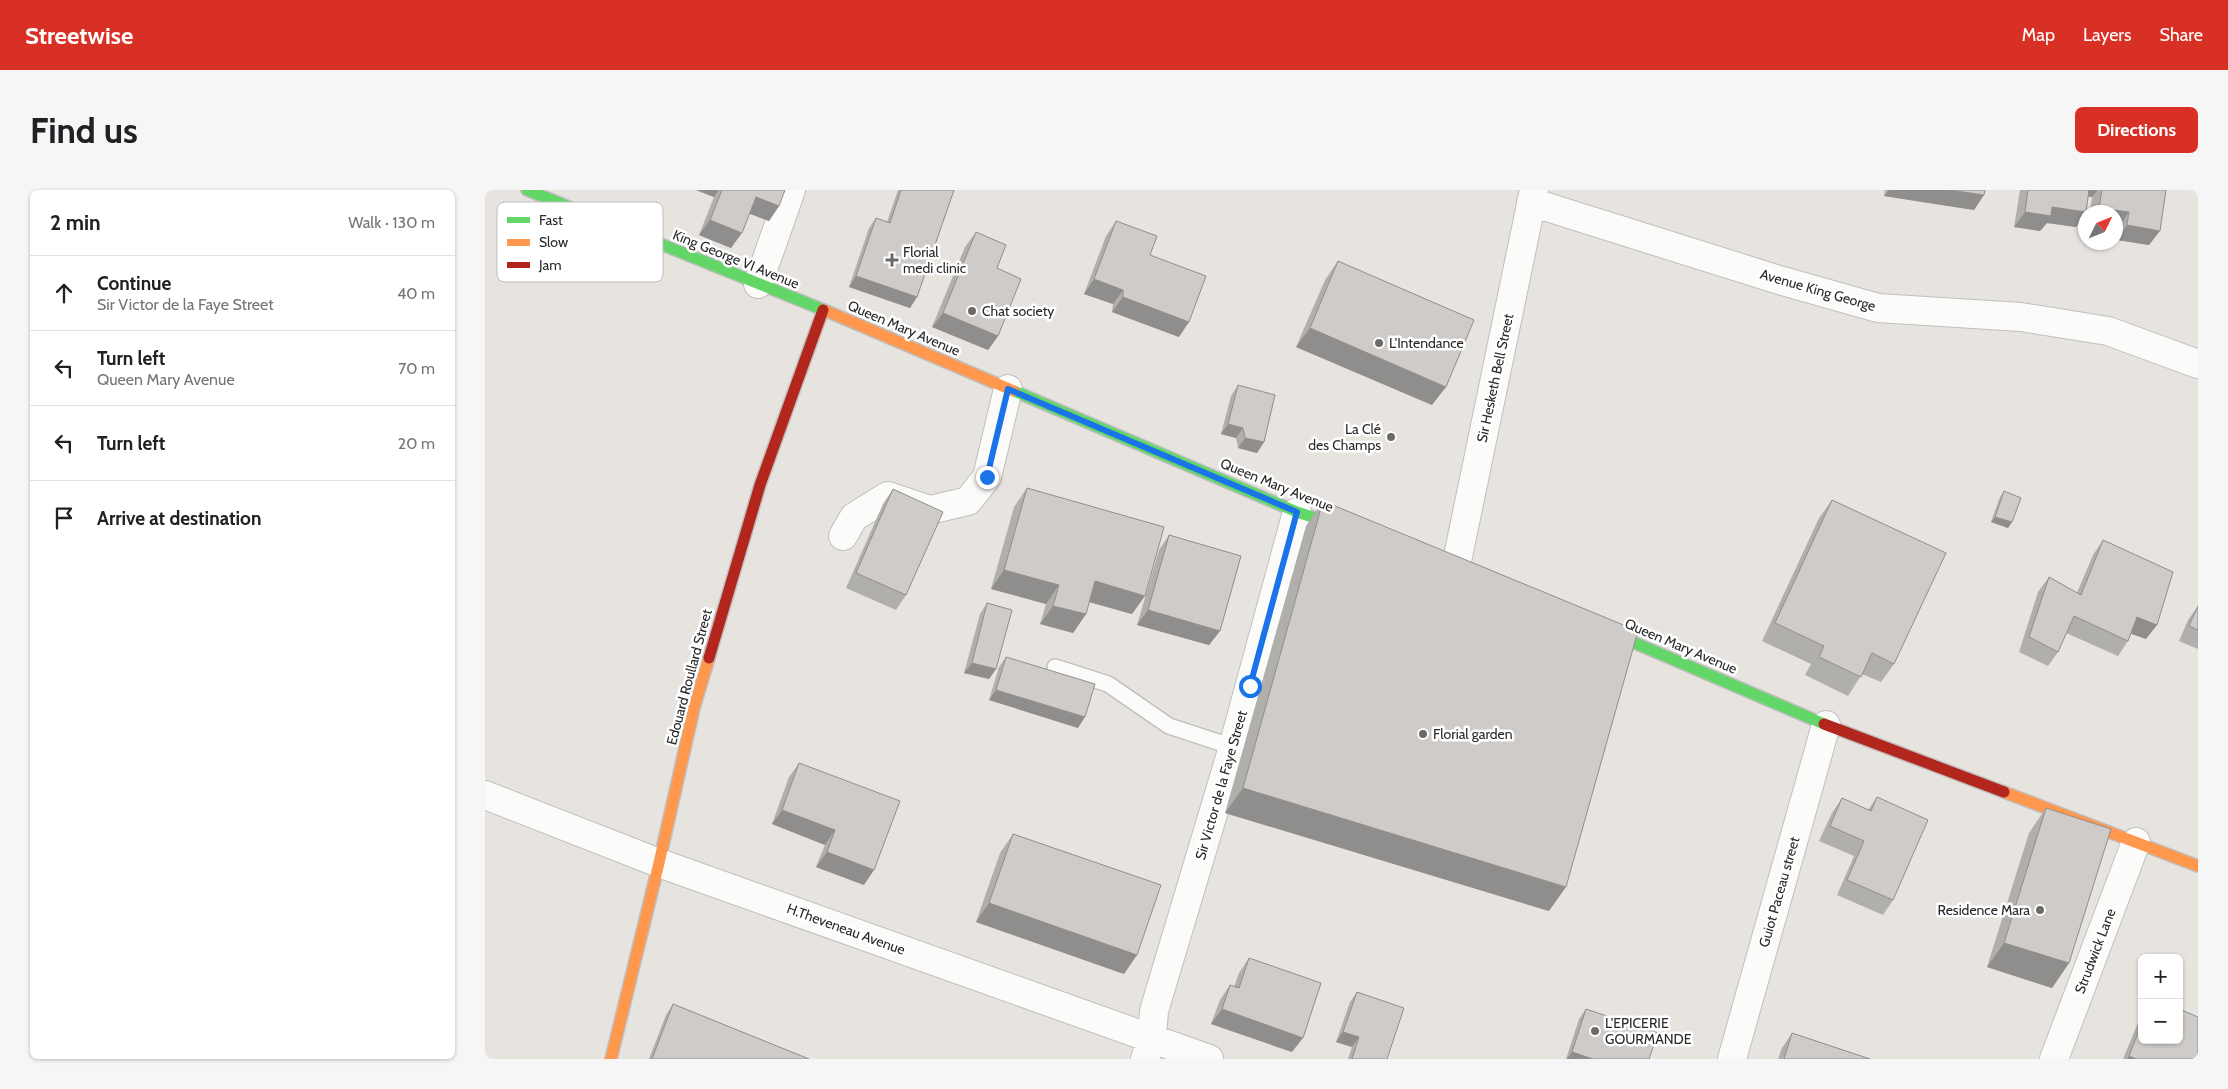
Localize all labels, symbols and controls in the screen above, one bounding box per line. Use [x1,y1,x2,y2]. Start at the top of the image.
text: Streetwise [25,21,133,50]
text: Map [2022,24,2055,46]
text: Layers [2083,24,2132,46]
text: Share [2160,24,2203,46]
button: Directions [2075,107,2198,153]
text: Find us [30,109,138,152]
legend [497,202,663,282]
north arrow [2078,205,2123,250]
text: 2 min [50,210,101,235]
text: Fast [539,211,563,229]
text: Walk · 130 m [348,213,435,232]
street label: King George VI Avenue [670,225,802,293]
text: Slow [539,233,568,251]
place label: Florial medi clinic [903,243,966,277]
marker: Florial medi clinic [885,253,899,267]
text: Jam [538,256,561,274]
street label: Avenue King George [1758,265,1878,315]
text: Continue [97,272,171,295]
icon: ahead [50,279,78,307]
text: 40 m [397,284,435,303]
text: Sir Victor de la Faye Street [97,295,274,314]
street label: Queen Mary Avenue [845,296,963,360]
place label: Chat society [982,302,1054,320]
marker: Chat society [966,305,978,317]
street label: Sir Hesketh Bell Street [1473,312,1517,444]
place label: L'Intendance [1389,334,1464,352]
marker: L'Intendance [1373,337,1385,349]
text: Turn left [97,347,165,370]
icon: left [50,354,78,382]
text: 70 m [398,359,435,378]
text: Queen Mary Avenue [97,370,235,389]
place label: La Clé des Champs [1308,420,1381,454]
icon: left [50,429,78,457]
marker: La Clé des Champs [1385,431,1397,443]
text: Turn left [97,432,165,455]
text: 20 m [398,434,435,453]
street label: Queen Mary Avenue [1218,454,1336,516]
route end [976,466,999,489]
icon: arrive [50,504,78,532]
text: Arrive at destination [97,507,261,530]
street label: Edouard Roullard Street [662,607,716,747]
street label: Queen Mary Avenue [1622,614,1740,678]
route start [1239,675,1262,698]
street label: Sir Victor de la Faye Street [1191,708,1251,862]
place label: Florial garden [1433,725,1513,743]
marker: Florial garden [1417,728,1429,740]
street label: Guiot Paceau street [1755,834,1803,949]
street label: H.Theveneau Avenue [784,899,908,959]
place label: Residence Mara [1938,901,2030,919]
marker: Residence Mara [2034,904,2046,916]
street label: Strudwick Lane [2070,906,2120,996]
map controls [2138,954,2183,1044]
button: + [2138,954,2183,999]
button: − [2138,999,2183,1044]
place label: L'EPICERIE GOURMANDE [1605,1014,1692,1048]
marker: L'EPICERIE GOURMANDE [1589,1025,1601,1037]

